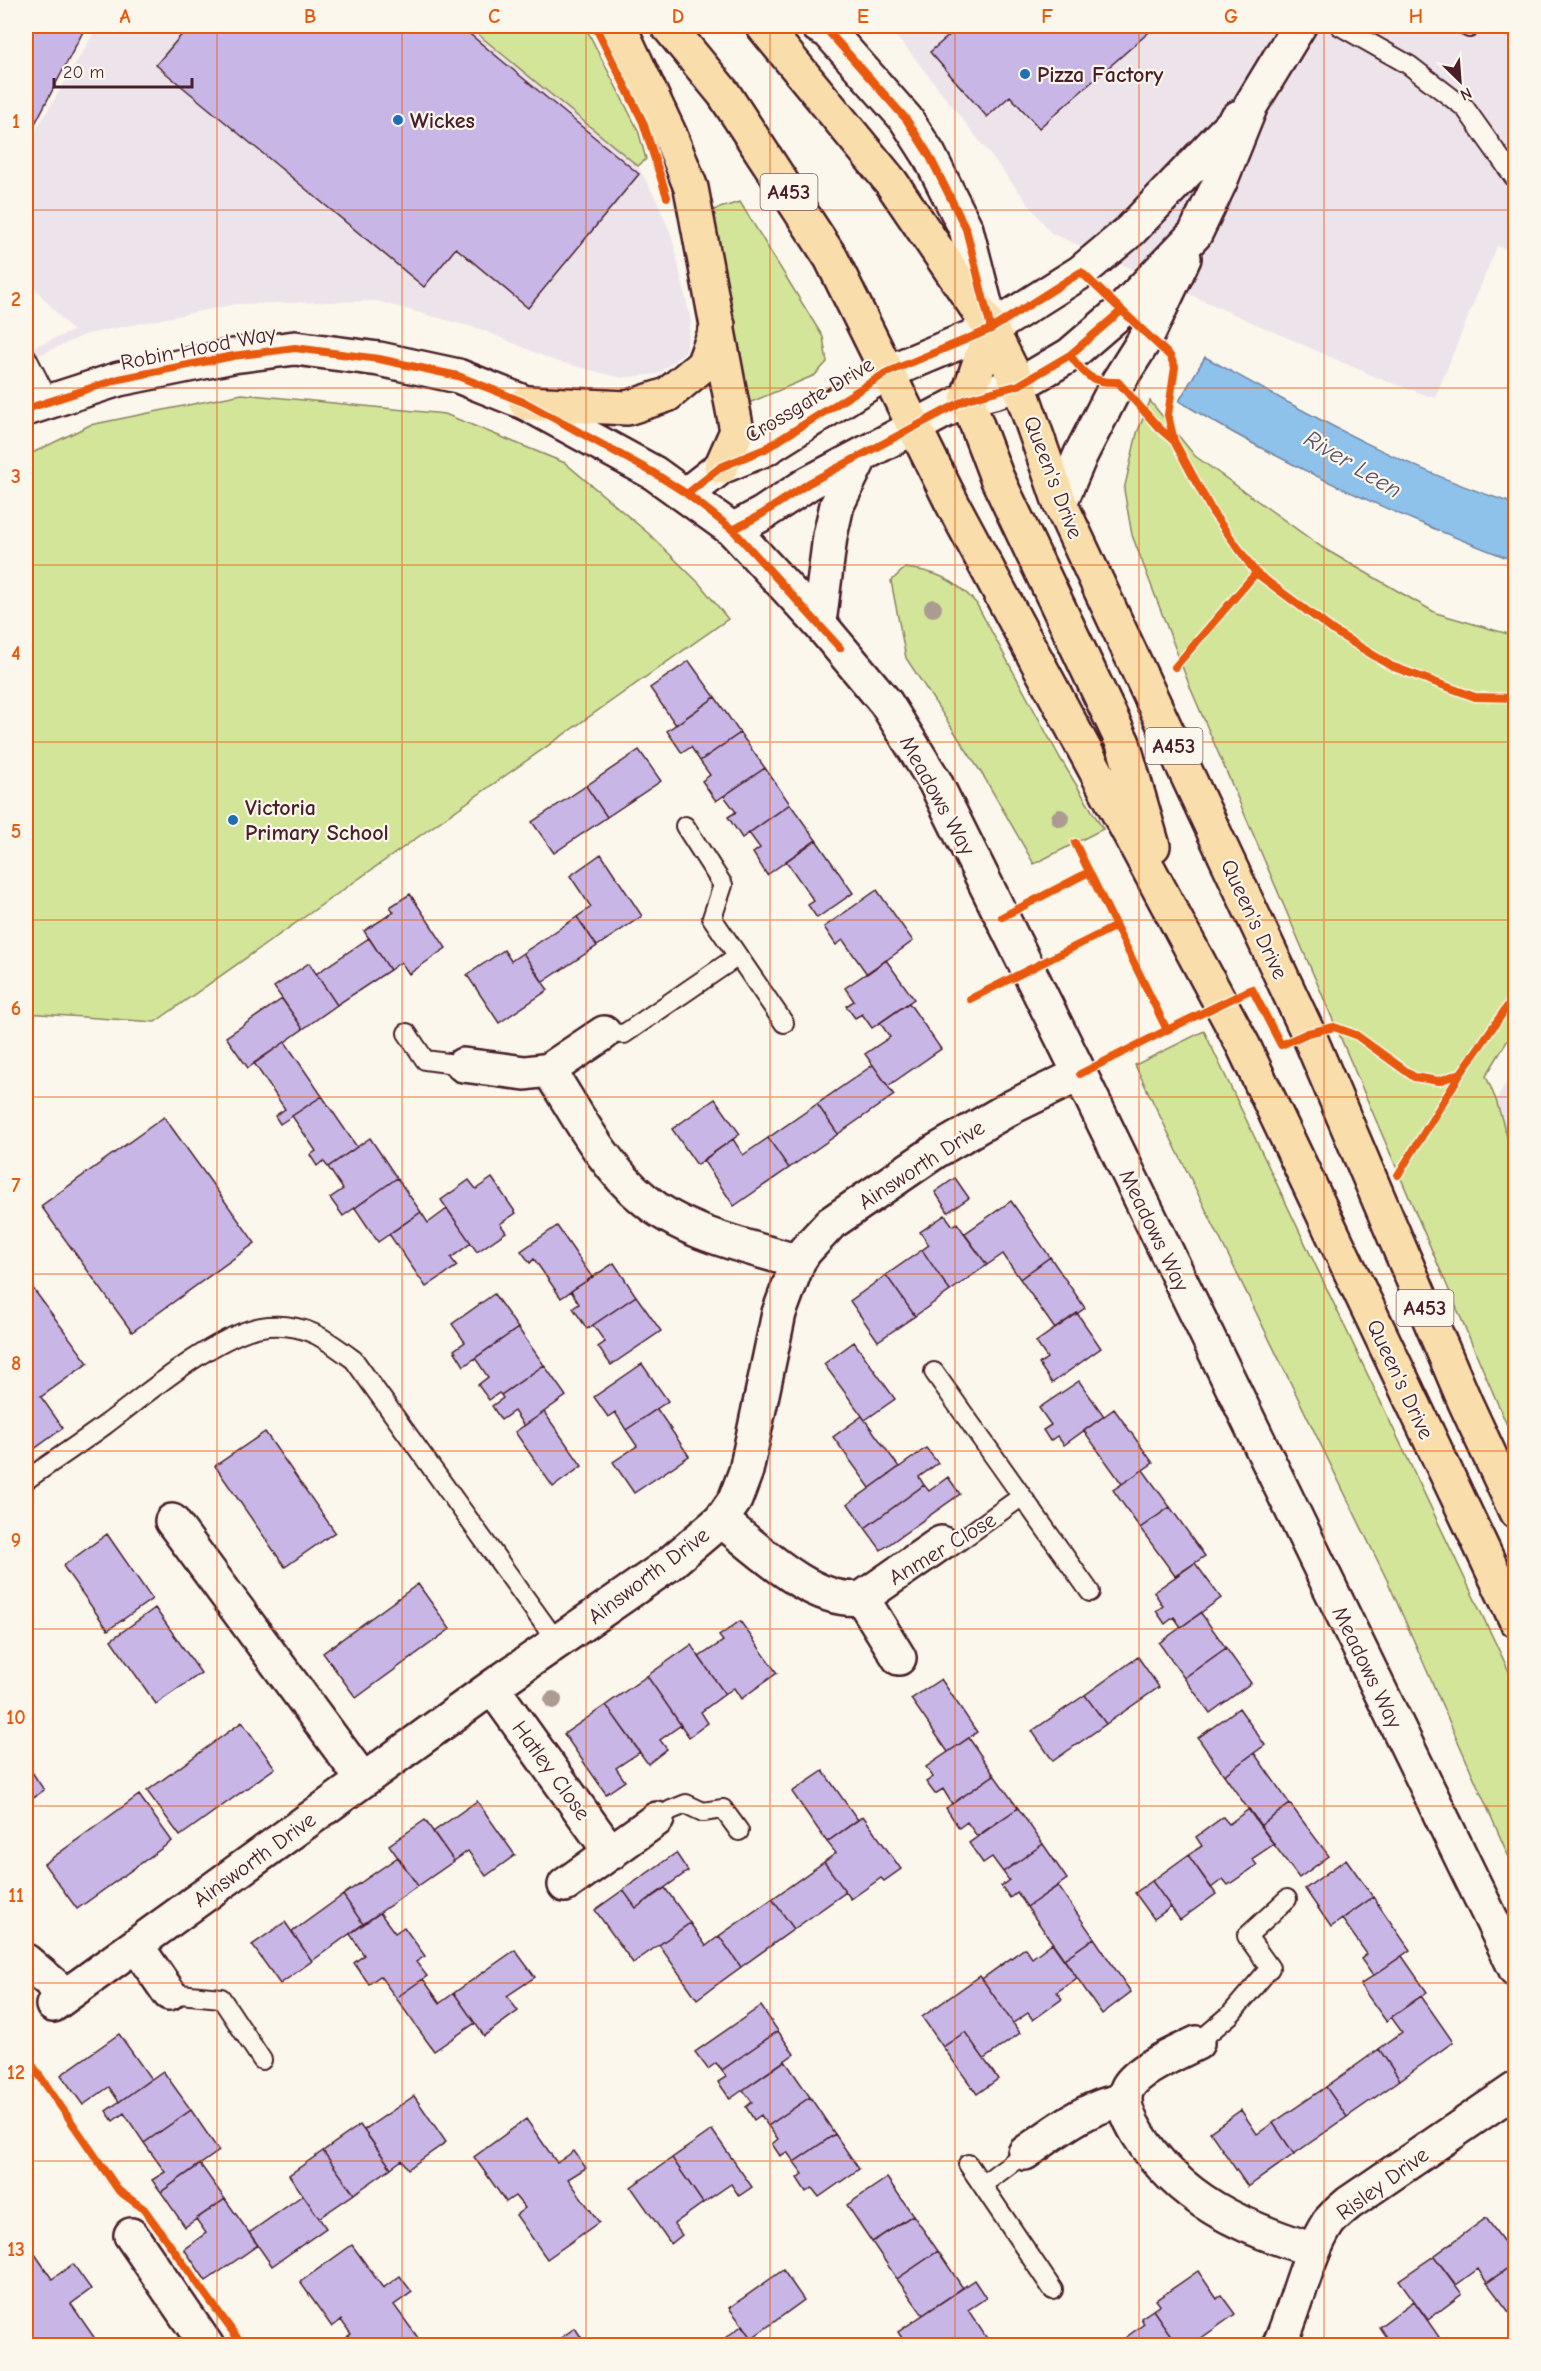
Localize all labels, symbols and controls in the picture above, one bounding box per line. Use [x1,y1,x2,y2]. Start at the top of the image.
text: A [119,5,131,28]
text: B [304,5,316,28]
text: C [488,5,500,28]
text: D [672,5,684,28]
text: E [857,5,869,28]
text: F [1041,5,1053,28]
text: G [1224,5,1238,28]
text: H [1409,5,1423,28]
scale bar [54,51,192,89]
north arrow [1430,51,1490,111]
text: 20 m [63,62,104,83]
place label: Pizza Factory [1037,62,1164,88]
marker: Pizza Factory [1018,67,1032,81]
text: N [1457,83,1474,104]
place label: Wickes [410,108,475,134]
text: 1 [12,110,20,133]
marker: Wickes [391,113,405,127]
road number: A453 [760,174,818,210]
text: 2 [11,288,21,311]
street label: Robin Hood Way [118,320,278,376]
street label: Crossgate Drive [740,351,879,449]
street label: Queen's Drive [1018,412,1088,542]
water label: River Leen [1299,424,1407,504]
text: 3 [11,465,21,488]
text: 4 [11,642,21,665]
road number: A453 [1146,728,1202,764]
street label: Meadows Way [894,731,981,860]
place label: Victoria Primary School [245,795,389,846]
marker: Victoria Primary School [226,813,240,827]
text: 5 [11,820,21,843]
street label: Queen's Drive [1215,855,1293,983]
text: 6 [11,997,21,1020]
street label: Ainsworth Drive [854,1114,989,1215]
street label: Meadows Way [1113,1165,1195,1296]
text: 7 [12,1174,21,1197]
road number: A453 [1396,1290,1454,1326]
street label: Queen's Drive [1361,1315,1439,1443]
text: 8 [11,1352,21,1375]
street label: Anmer Close [884,1507,1001,1591]
street label: Ainsworth Drive [583,1522,714,1630]
text: 9 [11,1529,21,1552]
street label: Meadows Way [1326,1602,1408,1733]
text: 10 [6,1706,26,1729]
street label: Hatley Close [506,1716,596,1825]
street label: Ainsworth Drive [188,1807,321,1913]
text: 11 [8,1884,24,1907]
text: 12 [7,2061,25,2084]
street label: Risley Drive [1331,2142,1434,2226]
text: 13 [7,2238,25,2261]

